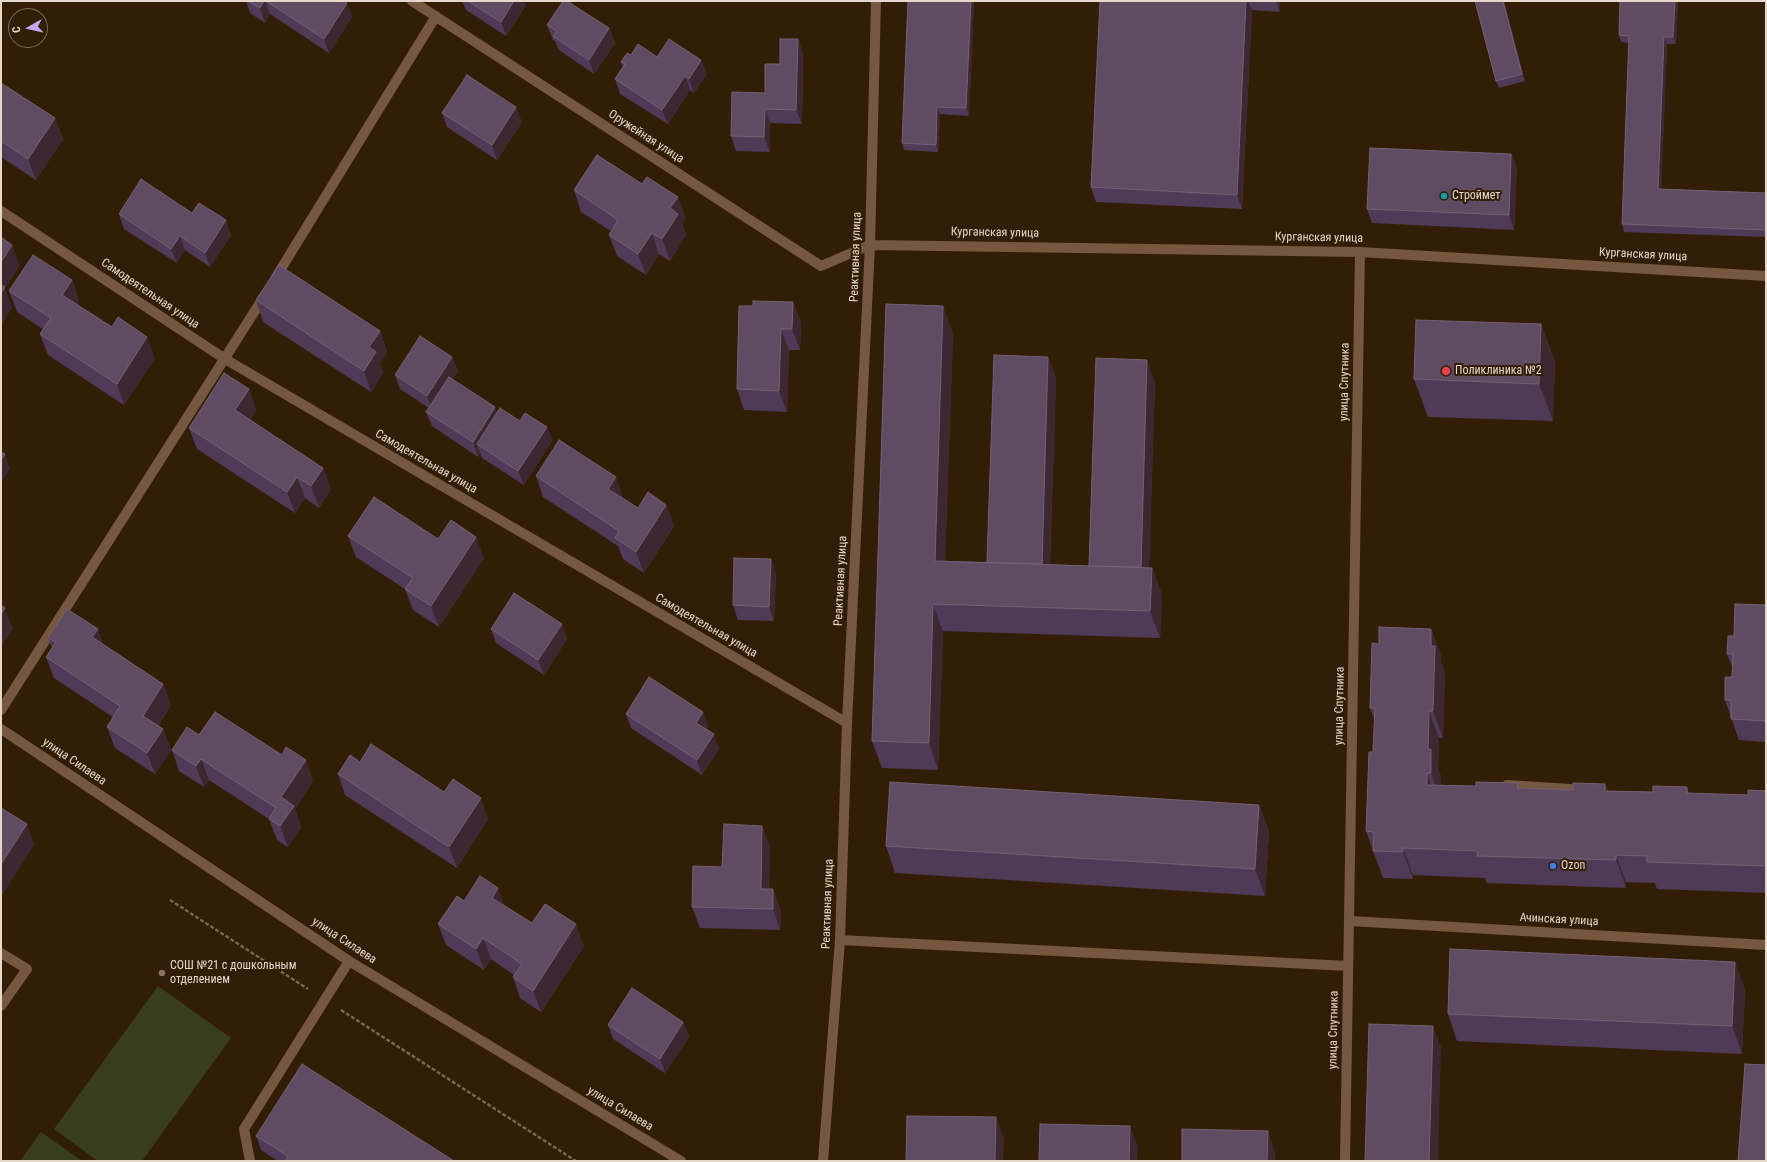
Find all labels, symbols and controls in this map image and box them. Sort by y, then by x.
north arrow [8,8,48,48]
text: С [10,26,23,34]
street label: Оружейная улица [606,107,686,167]
place label: Строймет [1452,189,1500,203]
marker: Строймет [1439,191,1449,201]
street label: Реактивная улица [847,212,865,302]
street label: Курганская улица [951,225,1039,241]
street label: Курганская улица [1275,230,1363,246]
street label: Курганская улица [1599,245,1687,265]
street label: Самодеятельная улица [98,256,202,332]
street label: улица Спутника [1337,343,1353,421]
place label: Поликлиника №2 [1455,364,1542,378]
marker: Поликлиника №2 [1440,365,1452,377]
street label: Самодеятельная улица [372,427,480,497]
street label: Реактивная улица [831,535,851,627]
street label: Самодеятельная улица [652,591,760,661]
street label: улица Спутника [1332,667,1348,745]
street label: улица Силаева [39,735,109,789]
street label: Реактивная улица [819,859,837,949]
place label: Ozon [1561,859,1585,873]
marker: Ozon [1548,861,1558,871]
street label: Ачинская улица [1519,911,1599,929]
street label: улица Силаева [309,915,379,967]
place label: СОШ №21 с дошкольным отделением [170,959,296,987]
marker: СОШ №21 с дошкольным отделением [157,968,167,978]
street label: улица Спутника [1326,991,1342,1069]
street label: улица Силаева [585,1084,655,1134]

